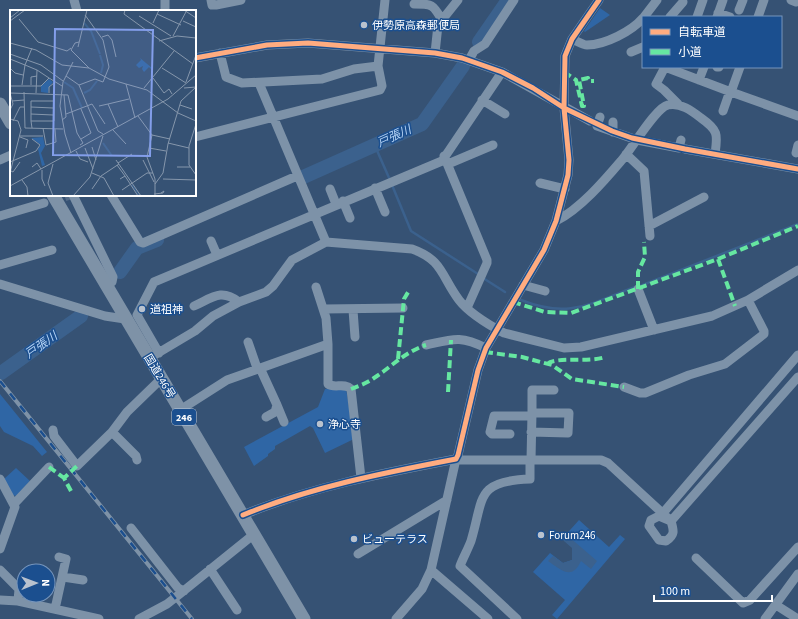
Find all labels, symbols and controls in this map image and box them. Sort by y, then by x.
inset map [10,10,196,196]
legend [642,16,782,68]
place label: 伊勢原高森郵便局 [372,18,460,33]
marker: 伊勢原高森郵便局 [359,20,369,30]
text: 自転車道 [678,24,726,41]
text: 小道 [678,44,702,61]
water label: 戸張川 [374,121,416,152]
place label: 道祖神 [150,302,183,317]
marker: 道祖神 [137,304,147,314]
water label: 戸張川 [22,327,63,363]
street label: 国道246号 [140,351,179,401]
road number: 246 [172,409,196,425]
place label: 浄心寺 [328,417,361,432]
marker: 浄心寺 [315,419,325,429]
place label: Forum246 [549,528,596,543]
marker: Forum246 [536,530,546,540]
place label: ビューテラス [362,532,428,547]
marker: ビューテラス [349,534,359,544]
north arrow [16,563,56,603]
scale bar [654,577,772,603]
text: N [38,579,53,587]
text: 100 m [660,583,690,600]

